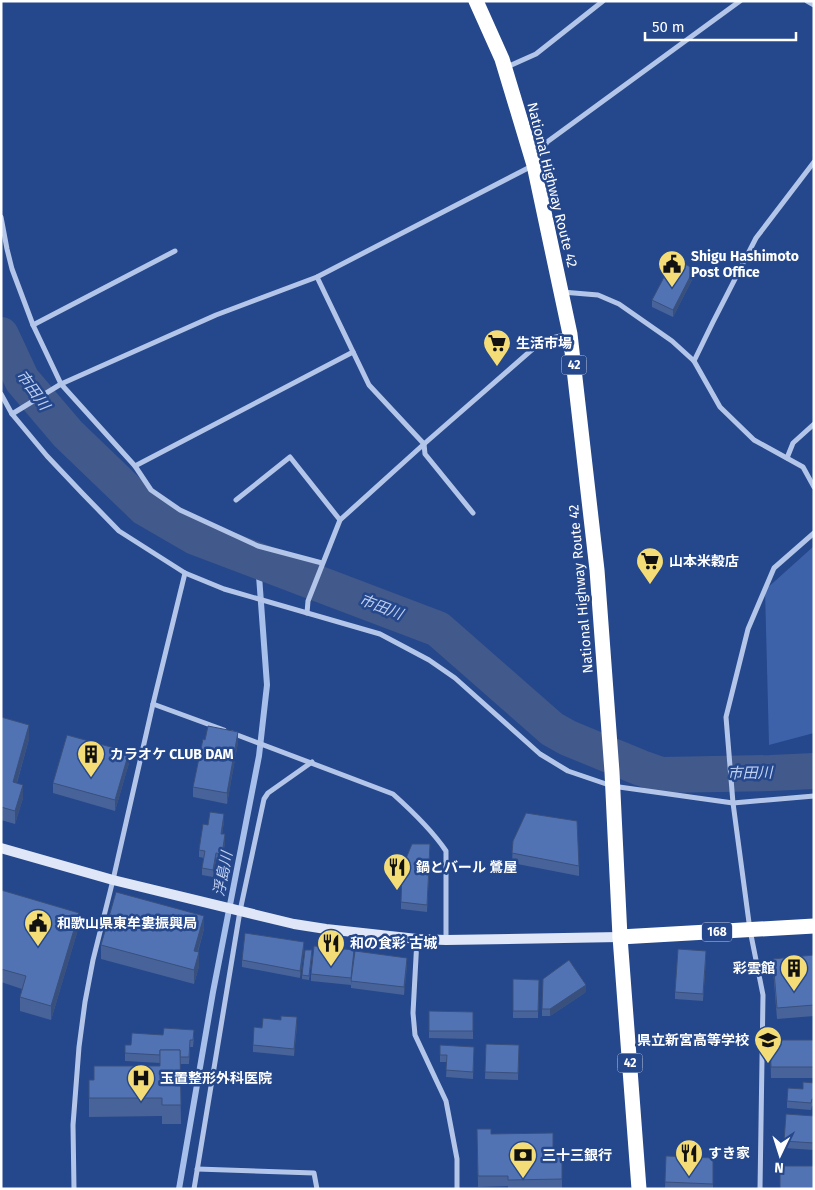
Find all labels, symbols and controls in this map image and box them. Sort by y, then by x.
scale bar [645,10,796,42]
text: 50 m [652,18,685,36]
street label: National Highway Route 42 [523,101,581,269]
place label: Shigu Hashimoto Post Office [691,248,799,281]
public building icon: Shigu Hashimoto Post Office [657,249,687,288]
supermarket icon: 生活市場 [482,328,512,367]
place label: 生活市場 [516,335,572,352]
road number: 42 [562,356,586,374]
water label: 市田川 [12,367,55,415]
street label: National Highway Route 42 [565,504,597,674]
supermarket icon: 山本米穀店 [635,546,665,585]
place label: 山本米穀店 [669,553,739,570]
water label: 市田川 [357,591,407,624]
building icon: カラオケ CLUB DAM [76,739,106,778]
place label: カラオケ CLUB DAM [110,746,234,763]
water label: 市田川 [727,764,775,782]
water label: 浮島川 [210,848,237,898]
restaurant icon: 鍋とバール 鶯屋 [382,852,412,891]
place label: 鍋とバール 鶯屋 [416,859,517,876]
public building icon: 和歌山県東牟婁振興局 [23,908,53,947]
place label: 和歌山県東牟婁振興局 [57,915,197,932]
road number: 168 [702,922,732,942]
restaurant icon: 和の食彩 古城 [316,928,346,967]
place label: 和の食彩 古城 [350,935,437,952]
building icon: 彩雲館 [779,953,809,992]
place label: 彩雲館 [733,960,775,977]
school or university icon: 県立新宮高等学校 [753,1025,783,1064]
place label: 県立新宮高等学校 [637,1032,749,1049]
road number: 42 [618,1054,642,1072]
hospital icon: 玉置整形外科医院 [126,1063,156,1102]
place label: 玉置整形外科医院 [160,1070,272,1087]
north arrow [755,1130,805,1180]
restaurant icon: すき家 [674,1138,704,1177]
bank icon: 三十三銀行 [508,1140,538,1179]
place label: すき家 [708,1145,750,1162]
place label: 三十三銀行 [542,1147,612,1164]
text: N [774,1159,784,1176]

